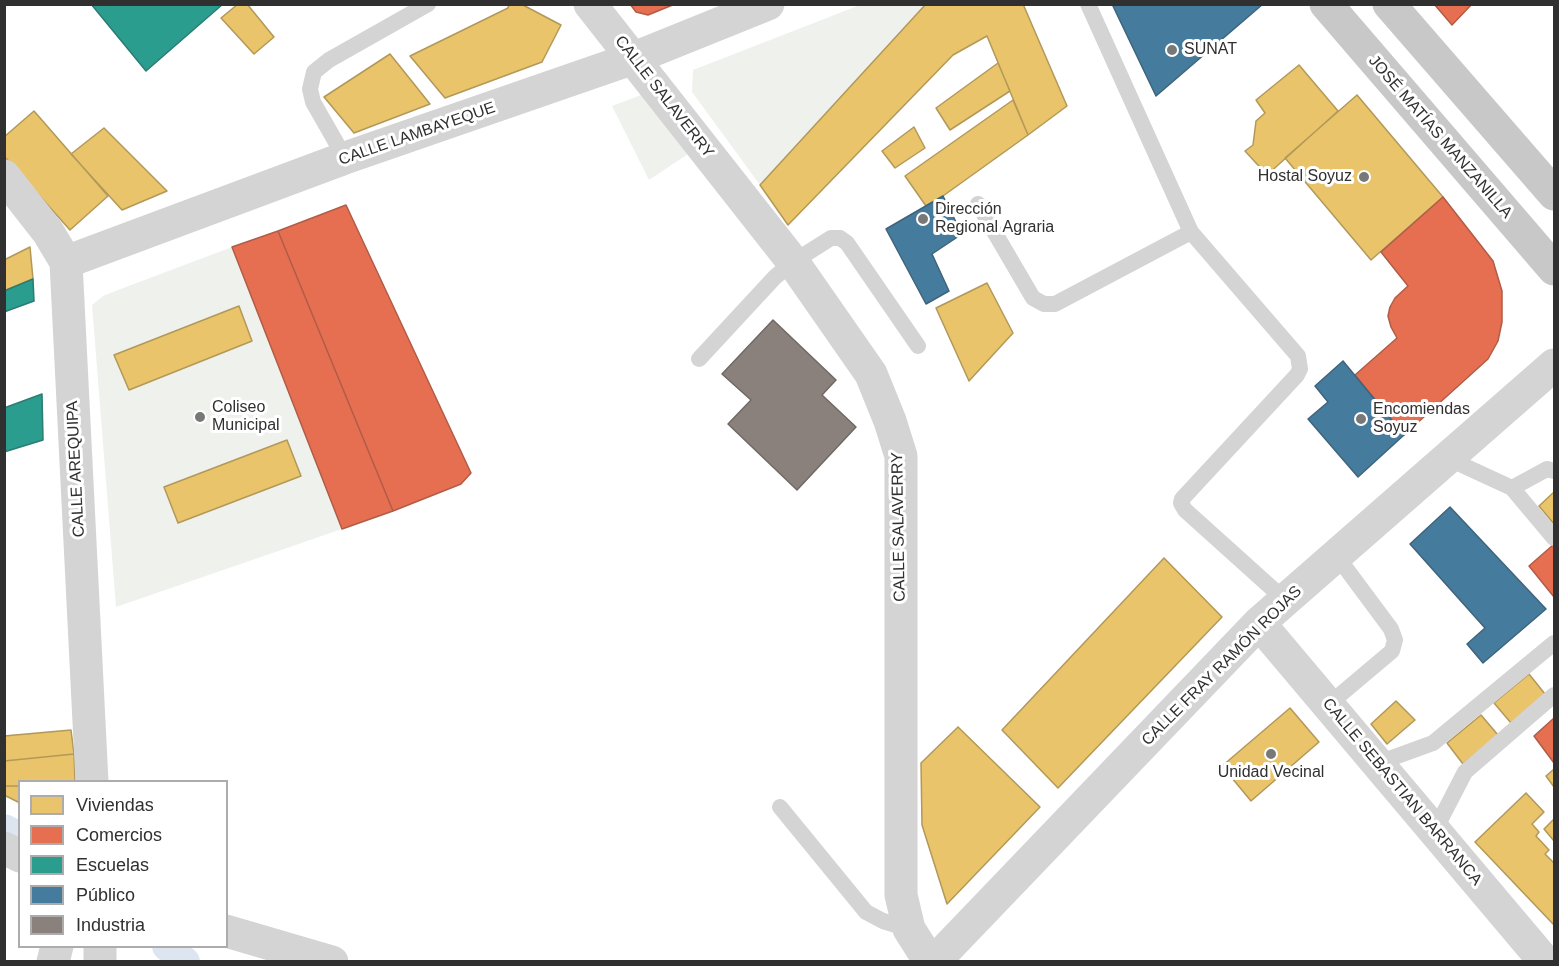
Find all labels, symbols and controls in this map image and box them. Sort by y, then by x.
street label: CALLE SALAVERRY [610,32,718,162]
place label: SUNAT [1184,40,1237,60]
marker: SUNAT [1165,43,1179,57]
street label: JOSÉ MATÍAS MANZANILLA [1364,52,1516,222]
street label: CALLE LAMBAYEQUE [336,98,498,170]
place label: Hostal Soyuz [1258,167,1352,187]
marker: Hostal Soyuz [1357,170,1371,184]
place label: Dirección Regional Agraria [935,200,1054,238]
marker: Dirección Regional Agraria [916,212,930,226]
place label: Coliseo Municipal [212,398,280,436]
street label: CALLE AREQUIPA [63,400,89,538]
place label: Encomiendas Soyuz [1373,400,1470,438]
marker: Coliseo Municipal [193,410,207,424]
marker: Encomiendas Soyuz [1354,412,1368,426]
street label: CALLE SALAVERRY [888,452,910,602]
street label: CALLE FRAY RAMÓN ROJAS [1138,582,1306,750]
street label: CALLE SEBASTIAN BARRANCA [1318,695,1486,889]
marker: Unidad Vecinal [1264,747,1278,761]
place label: Unidad Vecinal [1218,763,1324,783]
legend [18,780,228,948]
text: Viviendas [76,795,154,815]
text: Comercios [76,825,162,845]
text: Escuelas [76,855,149,875]
text: Público [76,885,135,905]
text: Industria [76,915,145,935]

